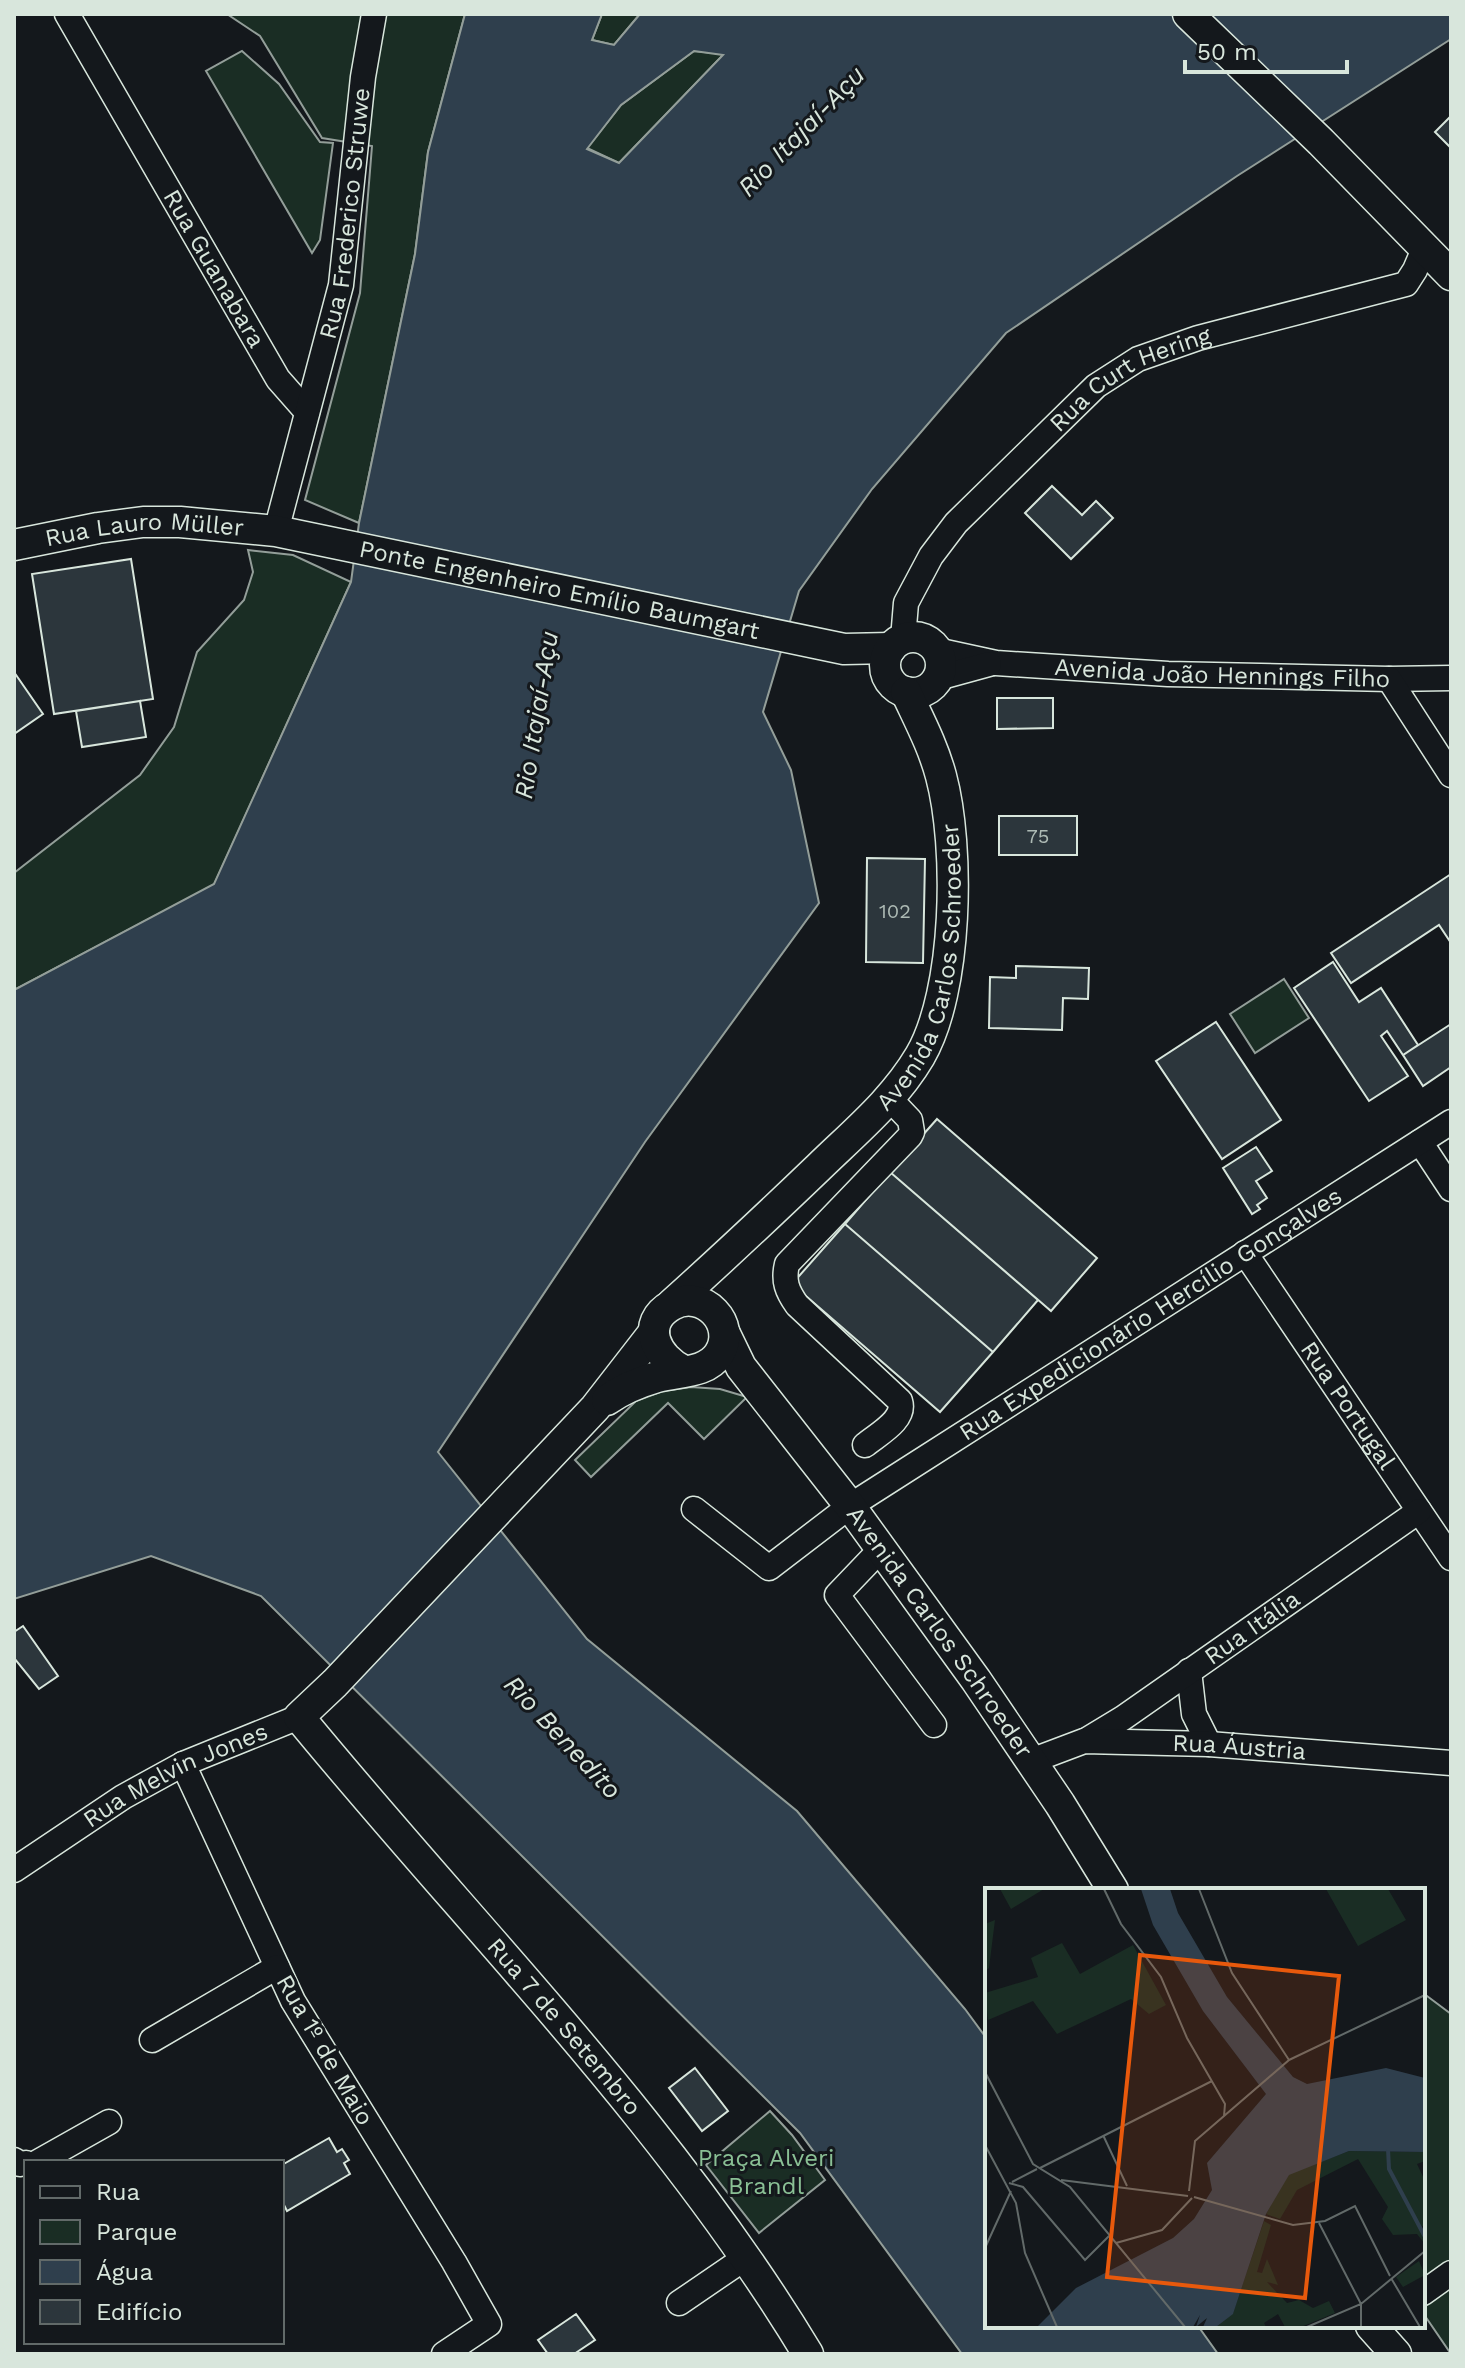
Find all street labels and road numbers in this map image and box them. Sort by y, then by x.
street label: Rua Frederico Struwe [313,86,376,342]
street label: Rua Guanabara [158,185,271,352]
street label: Rua Curt Hering [1044,321,1214,438]
street label: Rua Lauro Müller [43,507,245,552]
street label: Ponte Engenheiro Emílio Baumgart [357,535,762,645]
street label: Avenida João Hennings Filho [1054,653,1390,693]
street label: Avenida Carlos Schroeder [871,822,967,1116]
street label: Rua Expedicionário Hercílio Gonçalves [954,1182,1347,1446]
street label: Rua Portugal [1295,1336,1401,1475]
street label: Avenida Carlos Schroeder [841,1501,1039,1763]
street label: Rua Itália [1199,1585,1305,1671]
street label: Rua Melvin Jones [78,1717,272,1834]
street label: Rua Áustria [1172,1729,1307,1766]
street label: Rua 7 de Setembro [481,1932,647,2121]
street label: Rua 1º de Maio [271,1970,379,2130]

